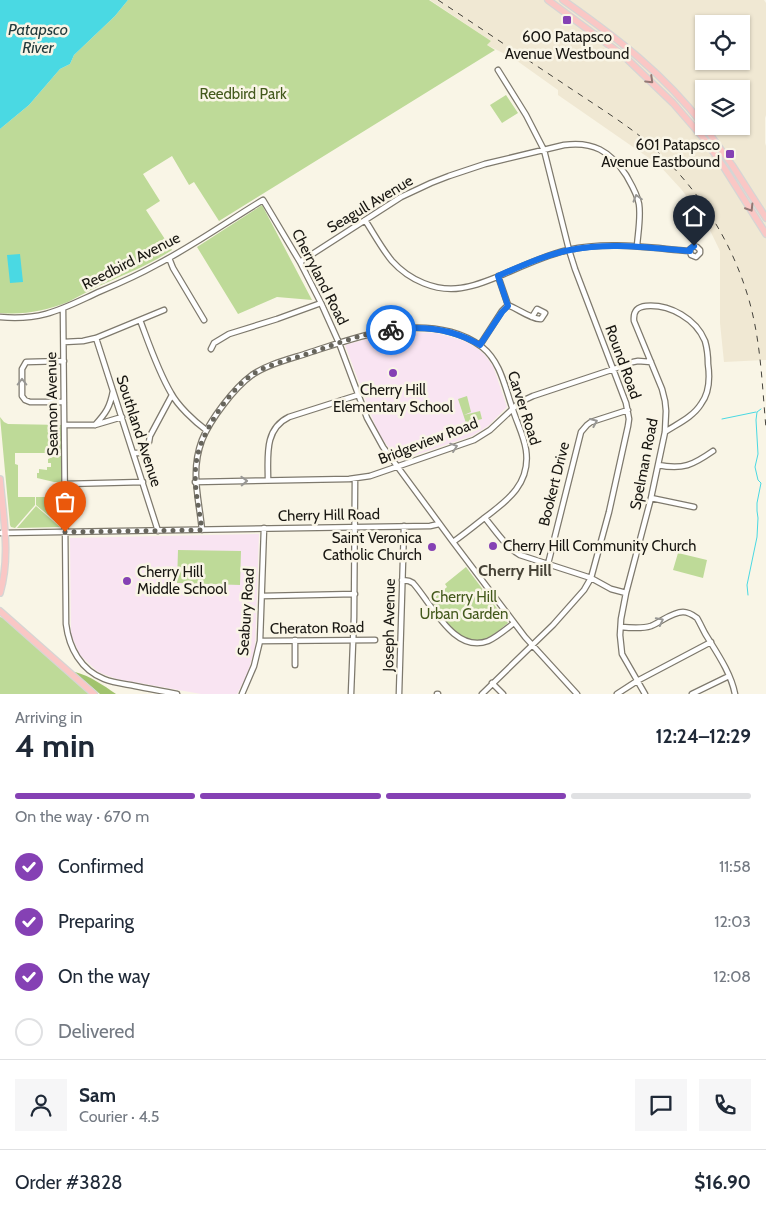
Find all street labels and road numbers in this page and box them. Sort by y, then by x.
street label: Seagull Avenue [324,171,416,237]
street label: Cherryland Road [288,226,352,328]
street label: Reedbird Avenue [79,228,183,293]
street label: Round Road [601,323,645,401]
street label: Seamon Avenue [42,351,62,456]
street label: Carver Road [504,369,544,447]
street label: Southland Avenue [112,373,166,489]
street label: Bridgeview Road [376,414,480,468]
street label: Spelman Road [626,417,662,511]
street label: Bookert Drive [535,440,573,528]
street label: Cherry Hill Road [278,505,380,525]
street label: Seabury Road [234,567,258,657]
street label: Joseph Avenue [379,578,399,673]
street label: Cheraton Road [270,618,364,638]

